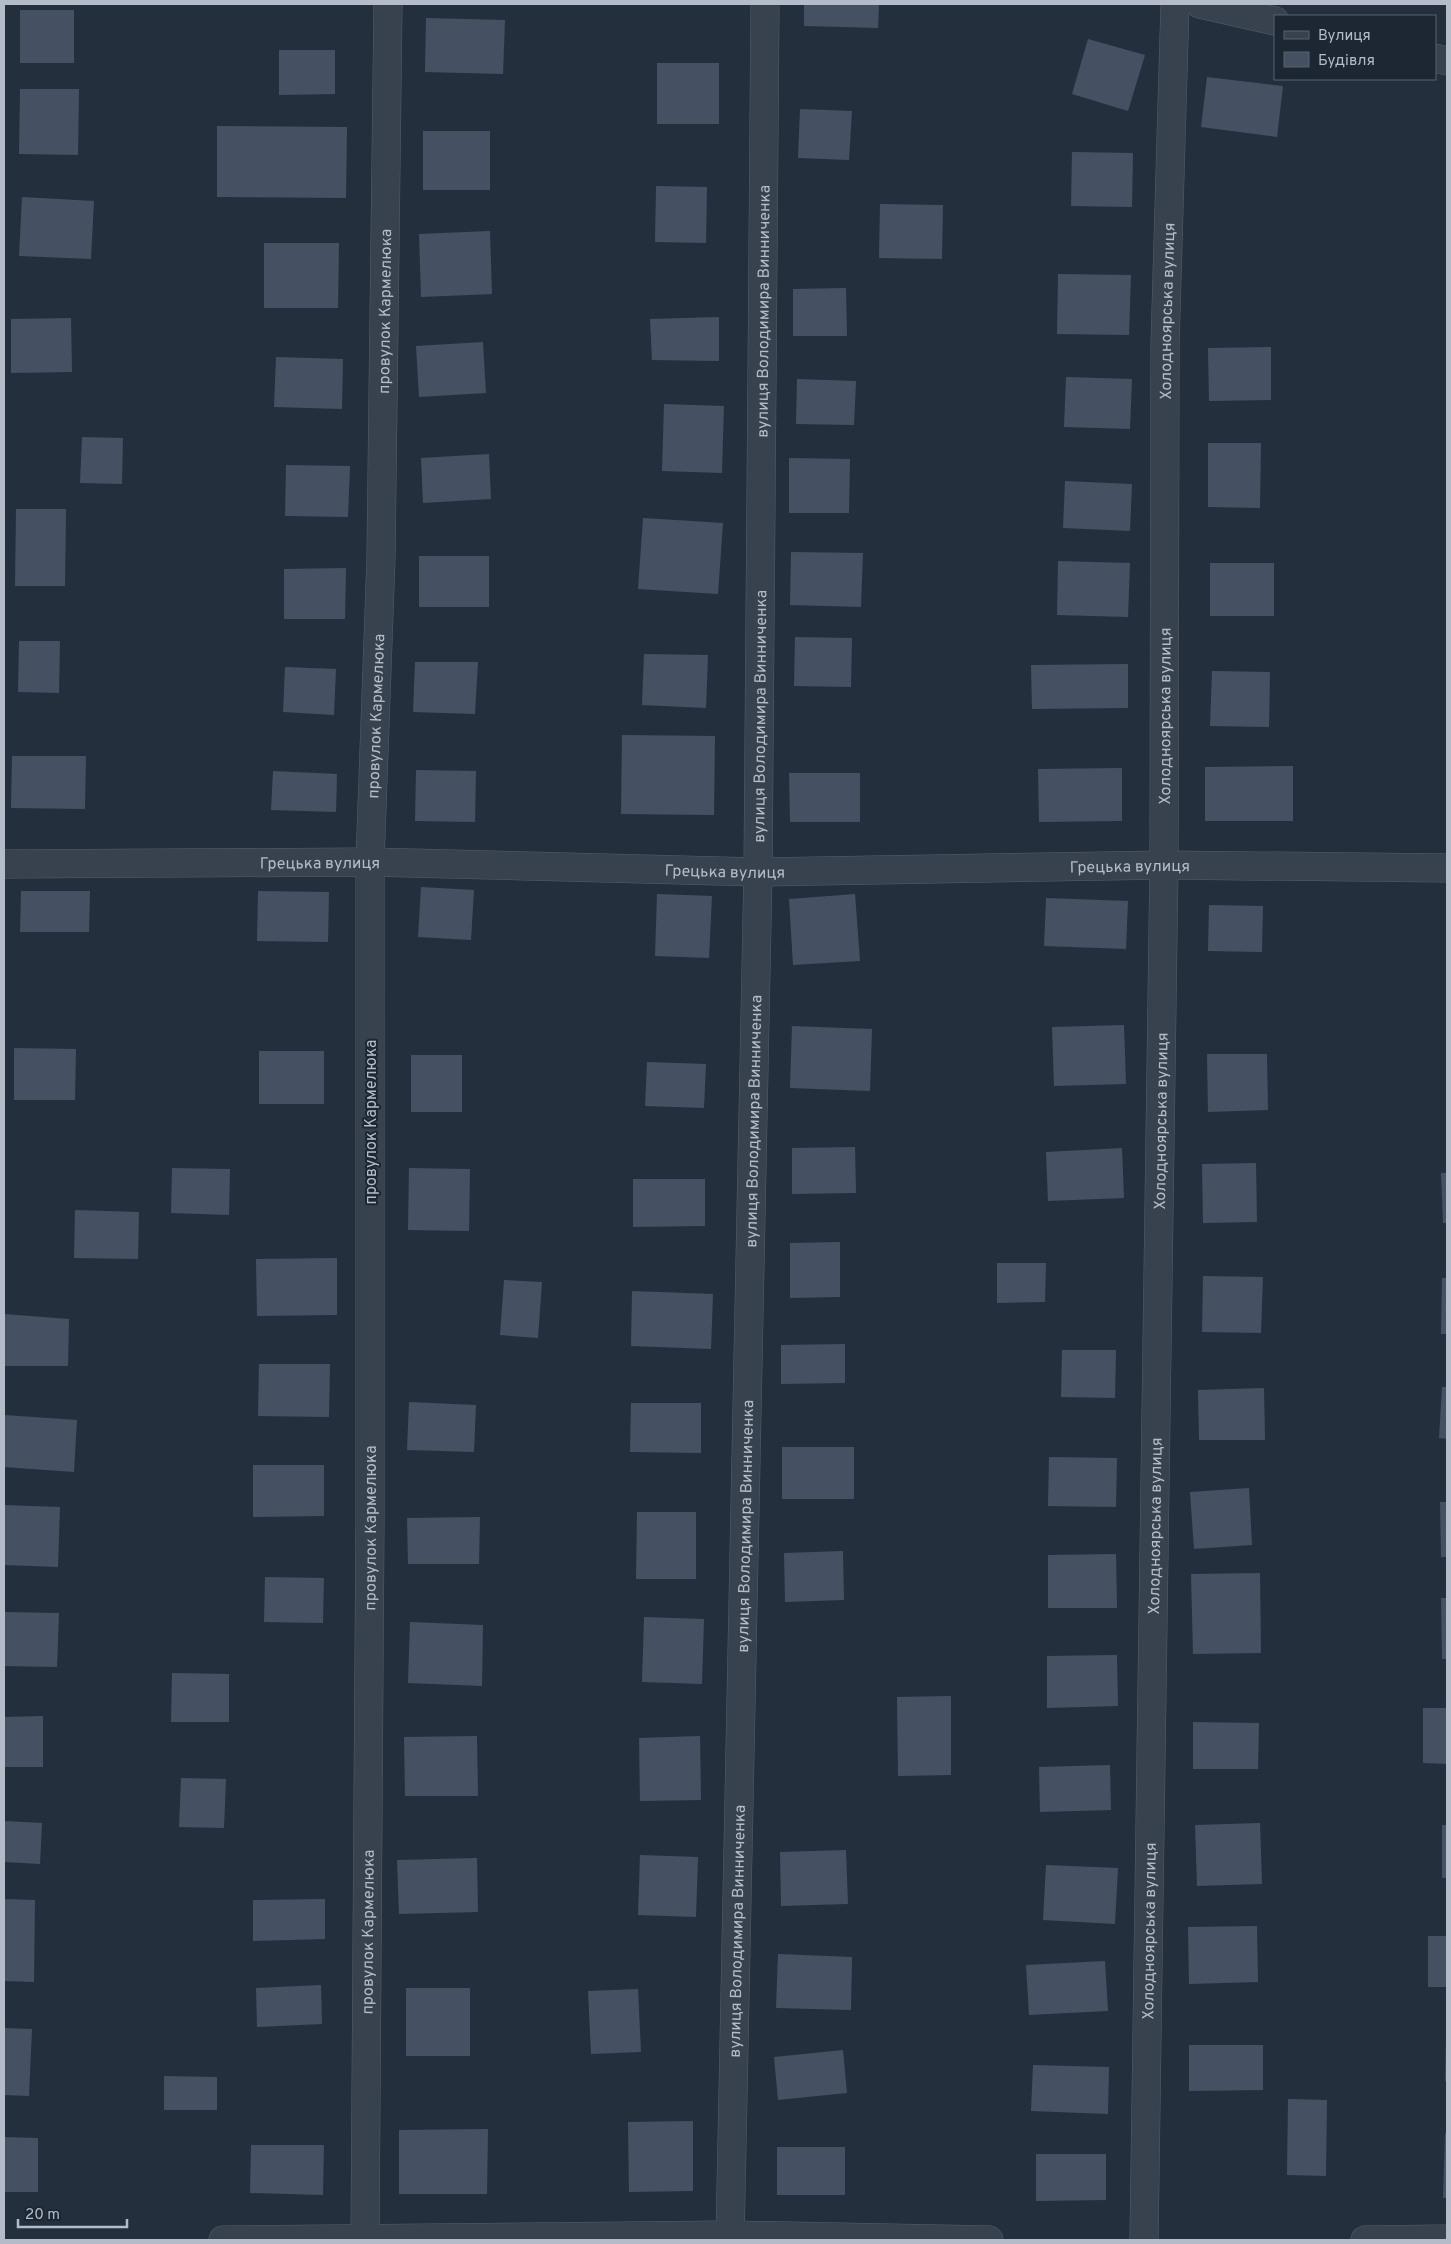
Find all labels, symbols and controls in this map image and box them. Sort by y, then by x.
legend [1274,15,1436,80]
text: Вулиця [1318,27,1371,46]
text: Будівля [1318,52,1375,71]
street label: вулиця Володимира Винниченка [754,185,776,438]
street label: Холодноярська вулиця [1157,222,1181,400]
street label: провулок Кармелюка [375,229,397,394]
street label: вулиця Володимира Винниченка [750,590,772,843]
street label: Холодноярська вулиця [1156,628,1176,805]
street label: провулок Кармелюка [364,633,390,799]
street label: Грецька вулиця [260,854,380,875]
street label: Грецька вулиця [1069,857,1190,879]
street label: Грецька вулиця [664,862,785,884]
street label: вулиця Володимира Винниченка [742,995,767,1248]
street label: Холодноярська вулиця [1151,1032,1174,1210]
street label: провулок Кармелюка [362,1040,382,1205]
street label: вулиця Володимира Винниченка [734,1400,759,1653]
street label: Холодноярська вулиця [1145,1437,1168,1615]
street label: провулок Кармелюка [361,1445,382,1611]
street label: вулиця Володимира Винниченка [726,1804,751,2058]
street label: Холодноярська вулиця [1139,1842,1162,2020]
street label: провулок Кармелюка [359,1849,380,2015]
scale bar [18,2196,126,2228]
text: 20 m [25,2206,60,2225]

